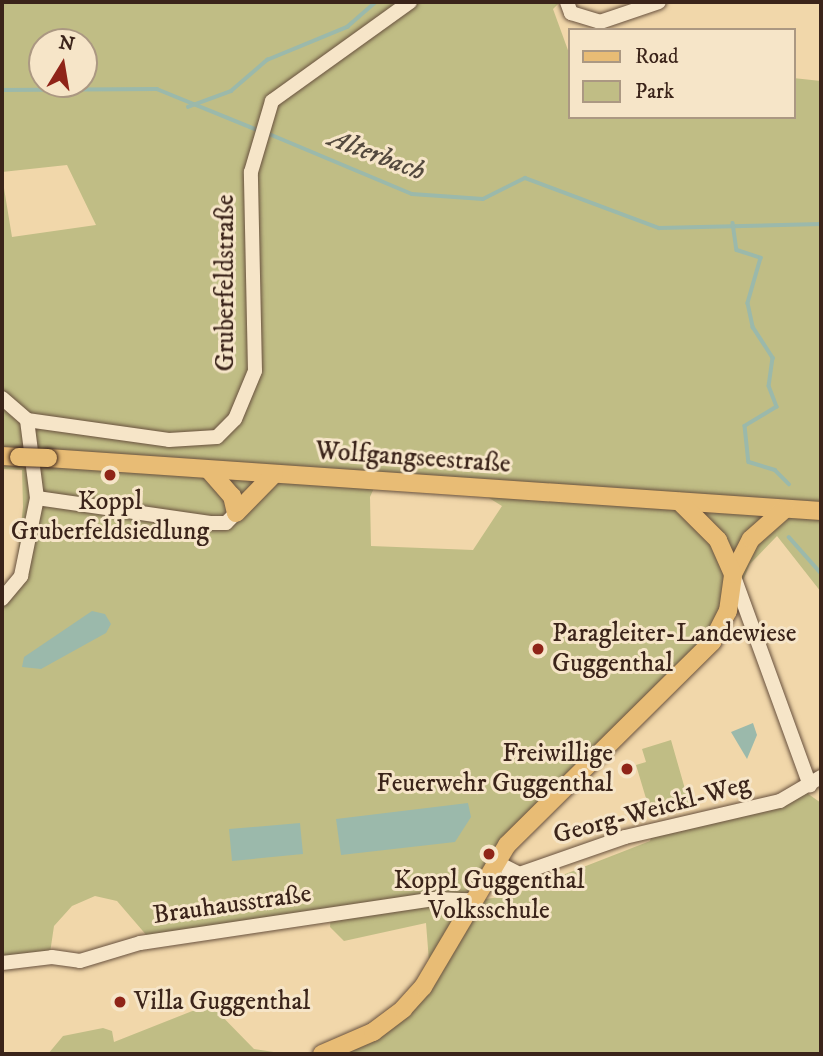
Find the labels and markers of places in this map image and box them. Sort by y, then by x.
marker: Koppl Gruberfeldsiedlung [102,467,118,483]
place label: Koppl Gruberfeldsiedlung [11,486,209,548]
place label: Paragleiter-Landewiese Guggenthal [552,618,796,680]
marker: Paragleiter-Landewiese Guggenthal [530,641,546,657]
place label: Freiwillige Feuerwehr Guggenthal [376,738,613,800]
marker: Freiwillige Feuerwehr Guggenthal [619,761,635,777]
marker: Koppl Guggenthal Volksschule [481,846,497,862]
place label: Koppl Guggenthal Volksschule [393,865,585,926]
place label: Villa Guggenthal [134,986,310,1018]
marker: Villa Guggenthal [112,994,128,1010]

